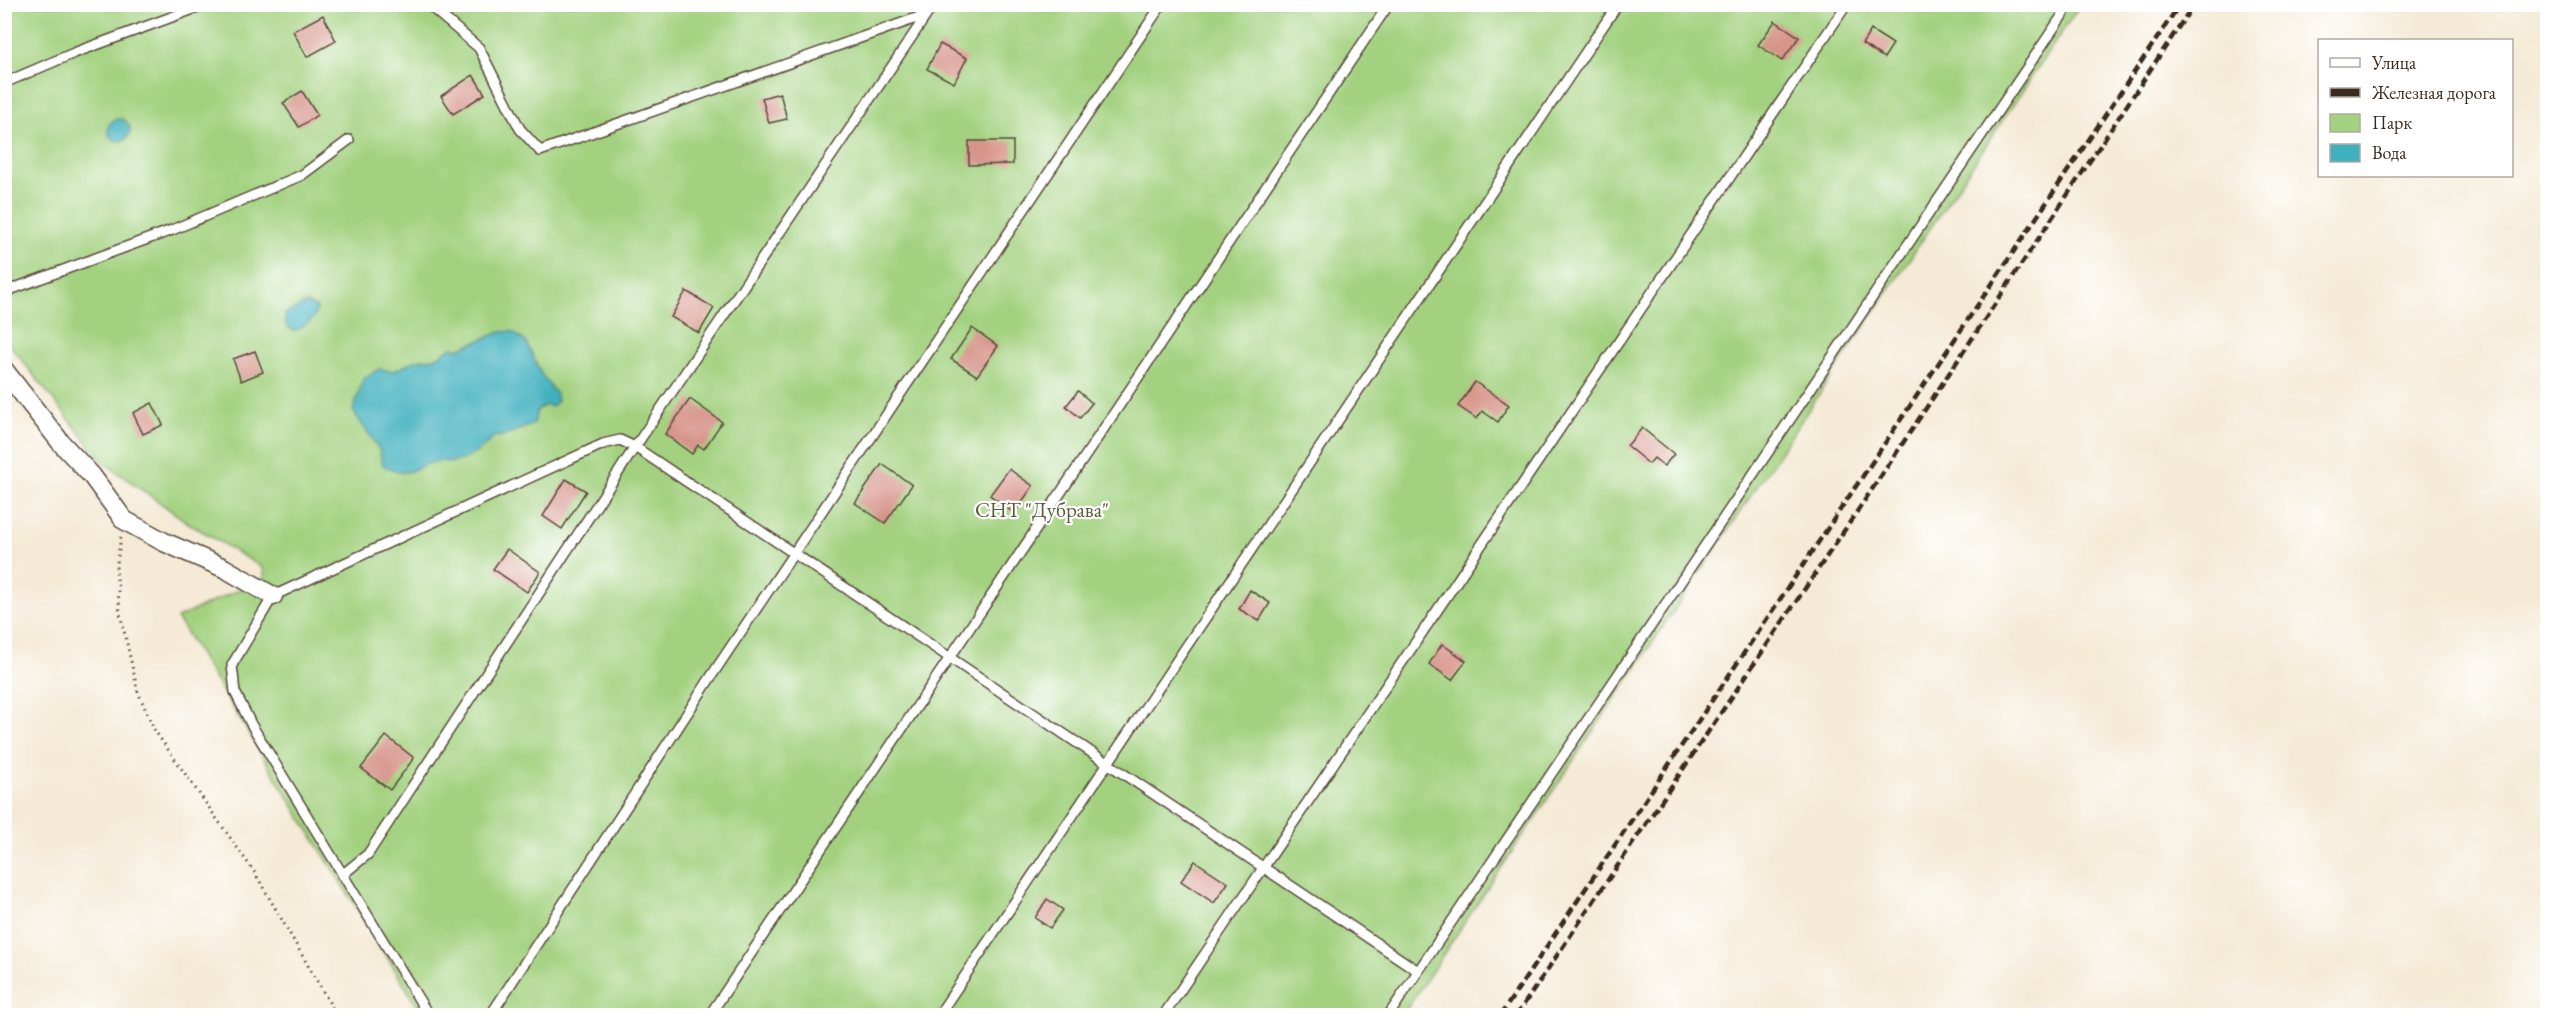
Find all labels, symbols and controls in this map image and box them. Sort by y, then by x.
legend [2318,39,2513,177]
text: Улица [2371,51,2417,74]
text: Железная дорога [2371,81,2497,104]
text: Парк [2372,111,2412,134]
text: Вода [2372,141,2407,164]
park label: СНТ "Дубрава" [975,496,1109,523]

